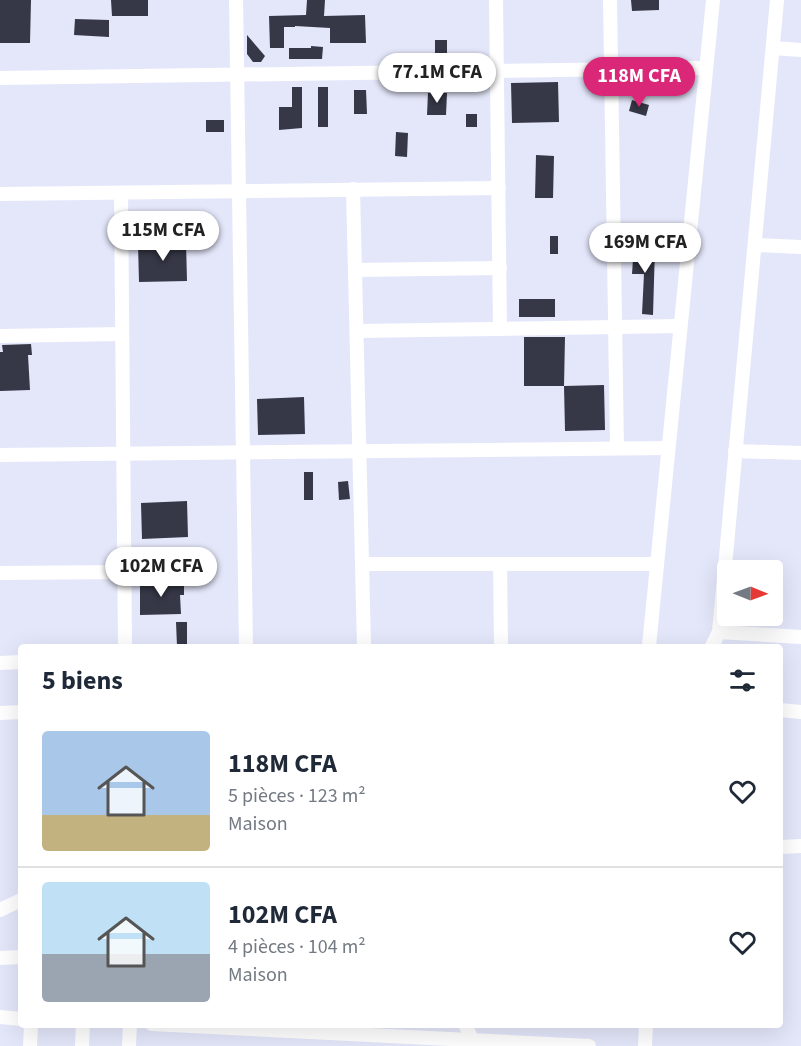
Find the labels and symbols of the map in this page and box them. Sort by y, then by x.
pin: 77.1M CFA [368,53,506,104]
pin: 118M CFA [577,57,701,108]
pin: 115M CFA [101,211,225,262]
pin: 169M CFA [583,223,707,274]
pin: 102M CFA [99,547,223,598]
north arrow [717,560,783,626]

